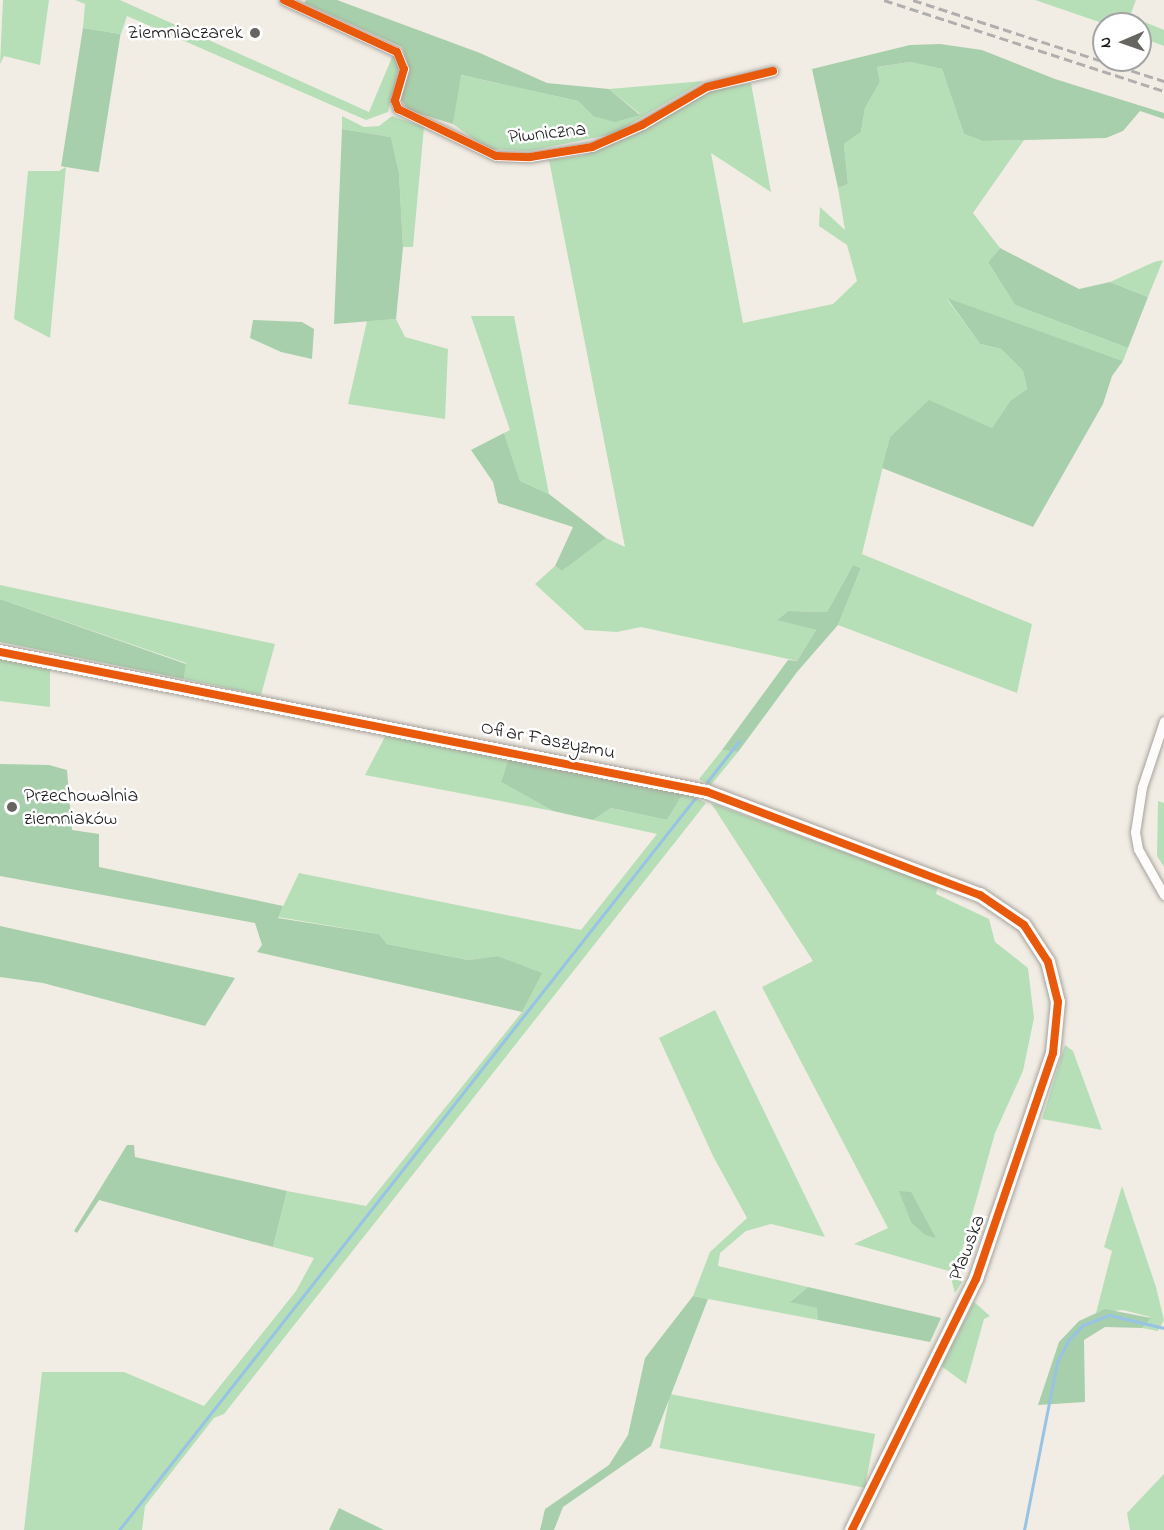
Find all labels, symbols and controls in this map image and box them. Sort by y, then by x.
north arrow [1092,12,1152,72]
place label: Ziemniaczarek [127,21,243,45]
marker: Ziemniaczarek [248,26,262,40]
text: N [1094,37,1118,48]
street label: Piwniczna [507,118,587,150]
street label: Ofiar Faszyzmu [479,716,617,766]
place label: Przechowalnia ziemniaków [24,784,138,831]
marker: Przechowalnia ziemniaków [5,800,19,814]
street label: Pławska [945,1212,991,1284]

